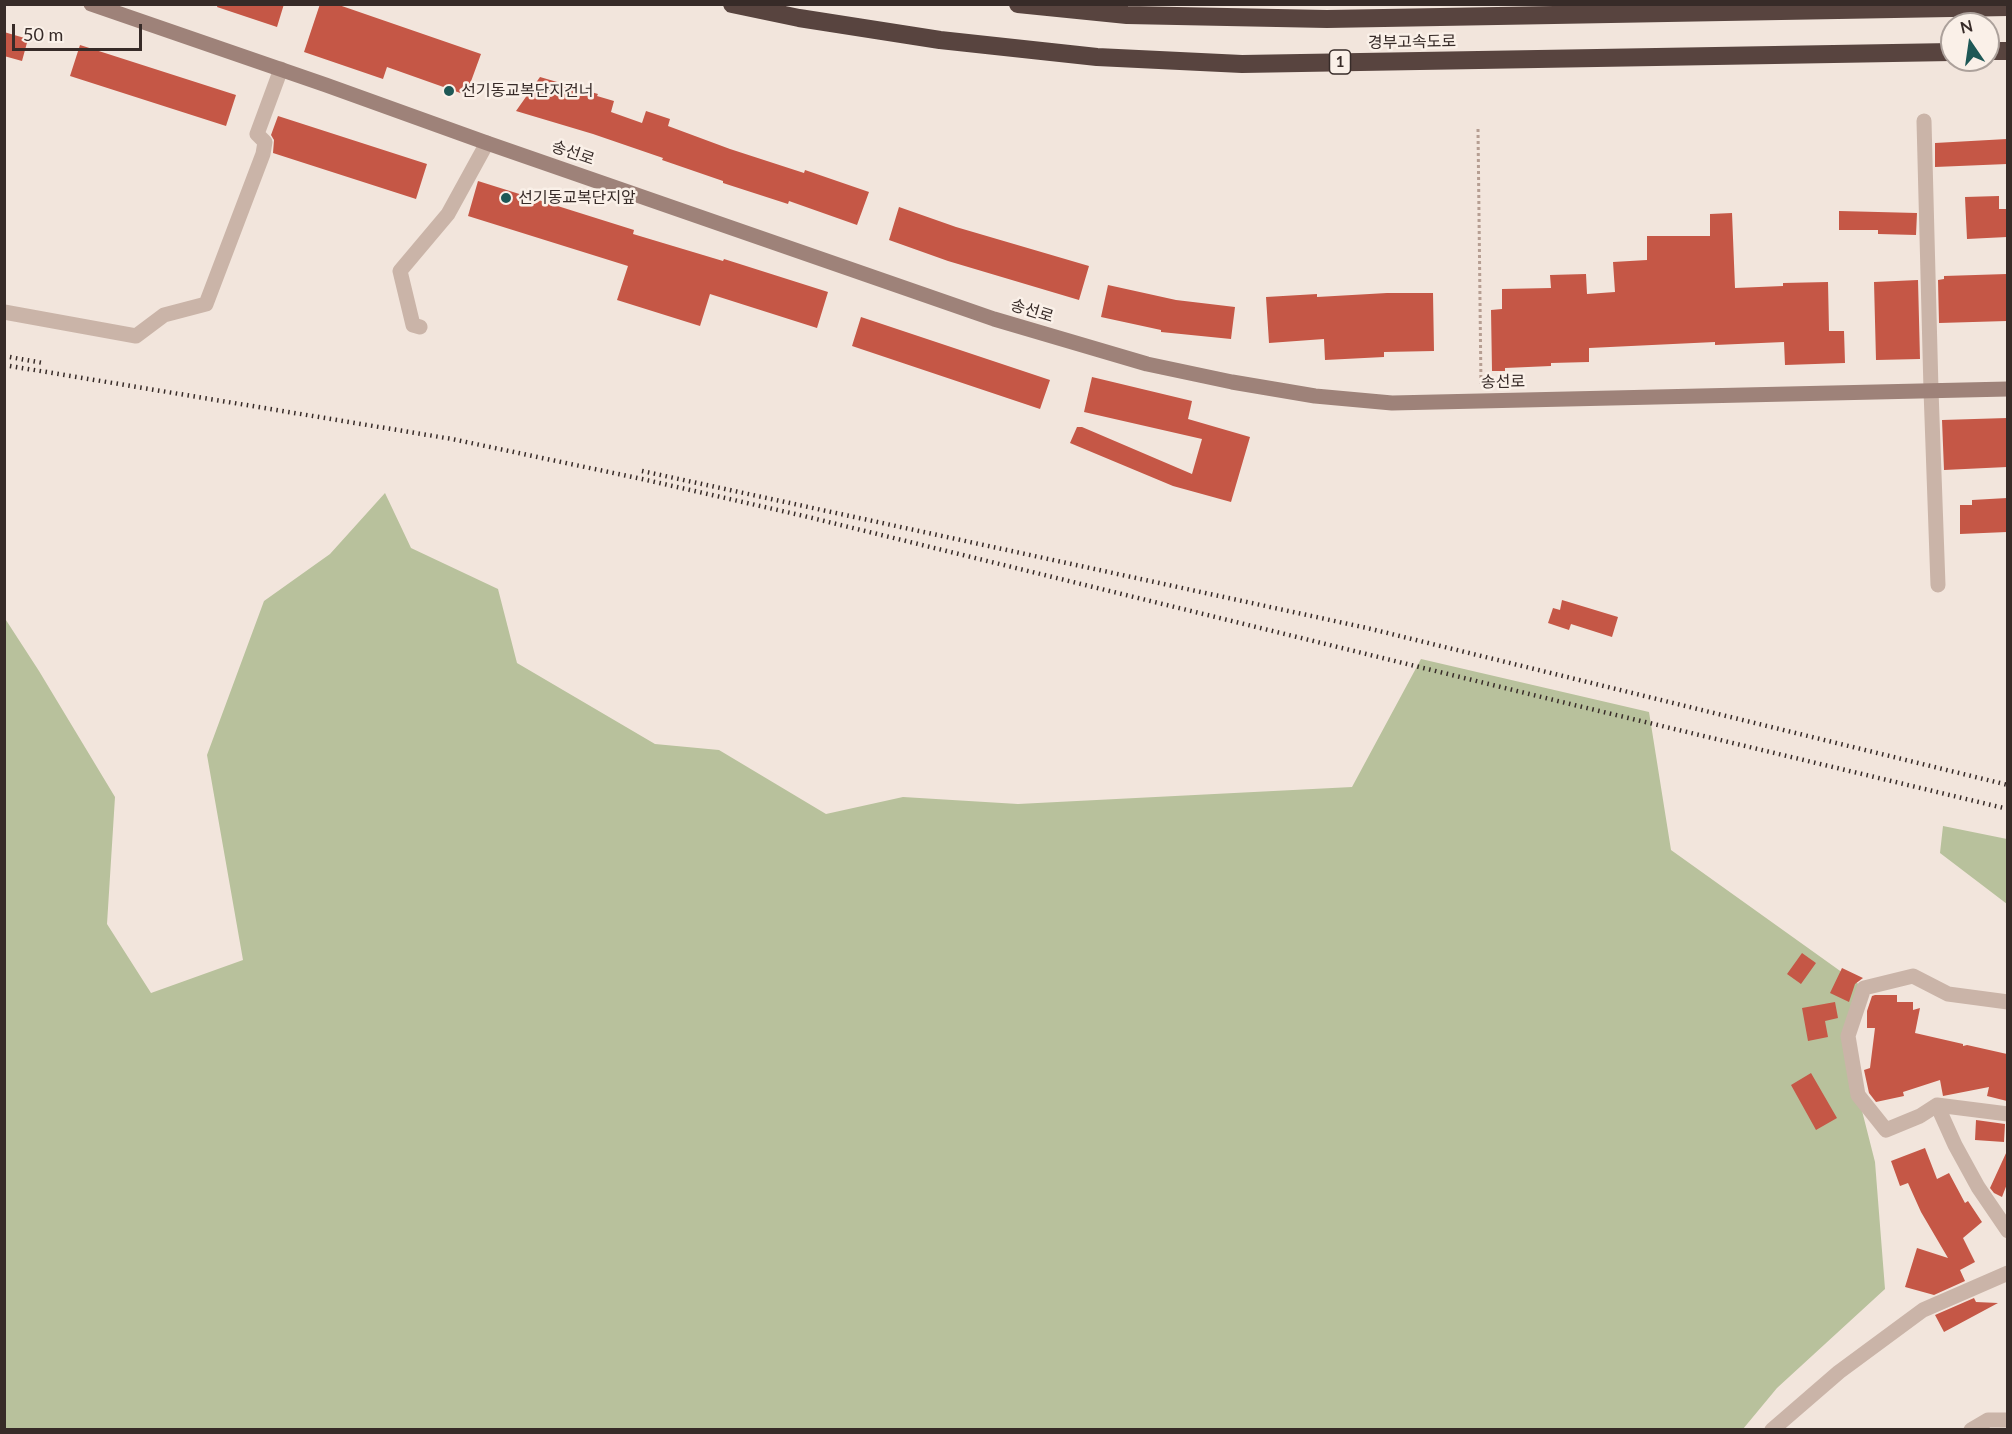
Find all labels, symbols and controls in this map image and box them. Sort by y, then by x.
scale bar [15,12,146,50]
north arrow [1940,12,2000,72]
text: N [1958,15,1974,37]
text: 50 m [23,23,63,45]
street label: 경부고속도로 [1368,32,1456,52]
road number: 1 [1330,50,1350,74]
place label: 선기동교복단지건너 [461,81,593,101]
marker: 선기동교복단지건너 [442,84,456,98]
street label: 송선로 [549,137,597,169]
place label: 선기동교복단지앞 [518,188,636,208]
marker: 선기동교복단지앞 [499,191,513,205]
street label: 송선로 [1008,295,1056,327]
street label: 송선로 [1481,372,1525,392]

